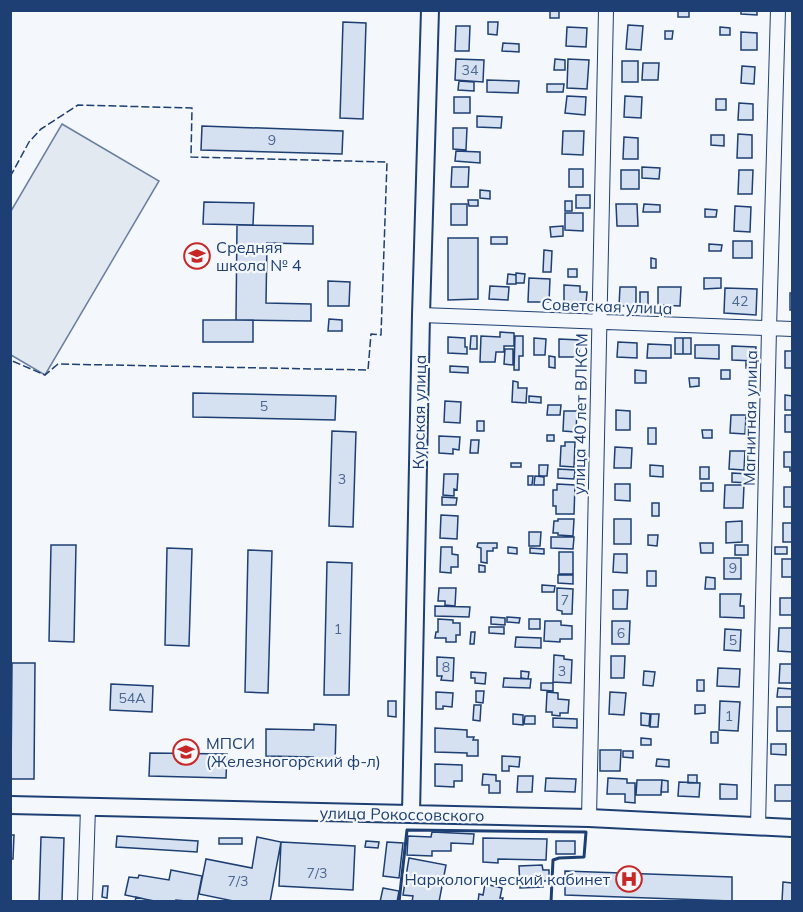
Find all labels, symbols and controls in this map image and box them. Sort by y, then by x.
house number: 34 [462,61,479,79]
house number: 9 [268,131,276,149]
place label: Средняя школа № 4 [216,237,302,275]
school or university icon: Средняя школа № 4 [182,241,212,271]
house number: 42 [732,292,748,310]
street label: Советская улица [541,294,673,318]
street label: улица 40 лет ВЛКСМ [569,333,591,495]
street label: Магнитная улица [739,350,761,486]
street label: Курская улица [408,355,430,469]
house number: 5 [260,397,268,415]
house number: 3 [338,470,346,488]
house number: 9 [729,559,737,577]
house number: 7 [561,591,569,609]
house number: 1 [334,620,342,638]
house number: 6 [617,624,625,642]
house number: 5 [729,631,737,649]
house number: 8 [442,658,450,676]
house number: 3 [558,662,566,680]
house number: 54А [118,689,146,707]
house number: 1 [725,707,733,725]
place label: МПСИ (Железногорский ф-л) [206,733,381,771]
school or university icon: МПСИ (Железногорский ф-л) [171,737,201,767]
street label: улица Рокоссовского [319,803,485,825]
house number: 7/3 [307,864,327,882]
hospital icon: Наркологический кабинет [614,864,644,894]
place label: Наркологический кабинет [404,869,611,889]
house number: 7/3 [228,872,248,890]

